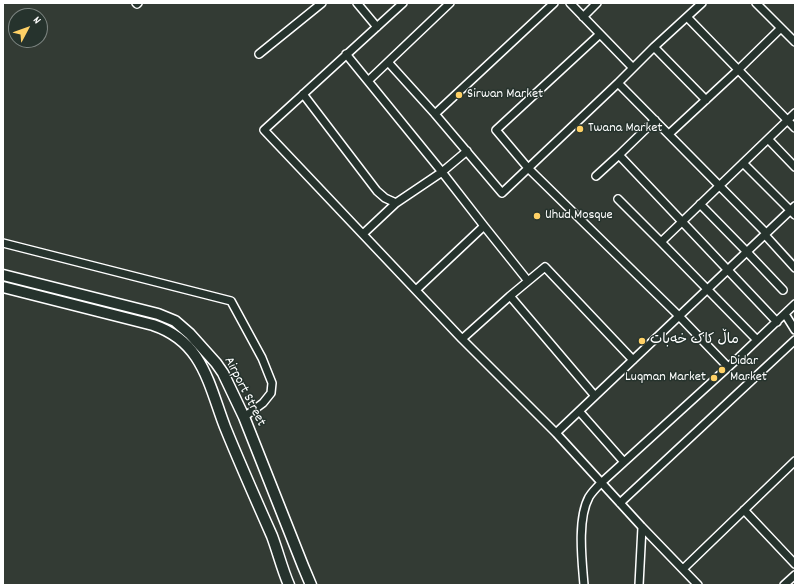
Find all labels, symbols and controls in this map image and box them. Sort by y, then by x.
north arrow [8,8,48,48]
text: N [28,13,44,28]
place label: Sirwan Market [467,87,543,103]
marker: Sirwan Market [454,90,464,100]
place label: Twana Market [588,121,662,137]
marker: Twana Market [575,124,585,134]
place label: Uhud Mosque [545,208,613,224]
marker: Uhud Mosque [532,211,542,221]
place label: ماڵ کاک خەبات [650,333,739,349]
marker: ماڵ کاک خەبات [637,336,647,346]
street label: Airport Street [219,354,269,430]
place label: Didar Market [730,354,767,386]
marker: Didar Market [717,365,727,375]
place label: Luqman Market [625,370,706,386]
marker: Luqman Market [709,373,719,383]

